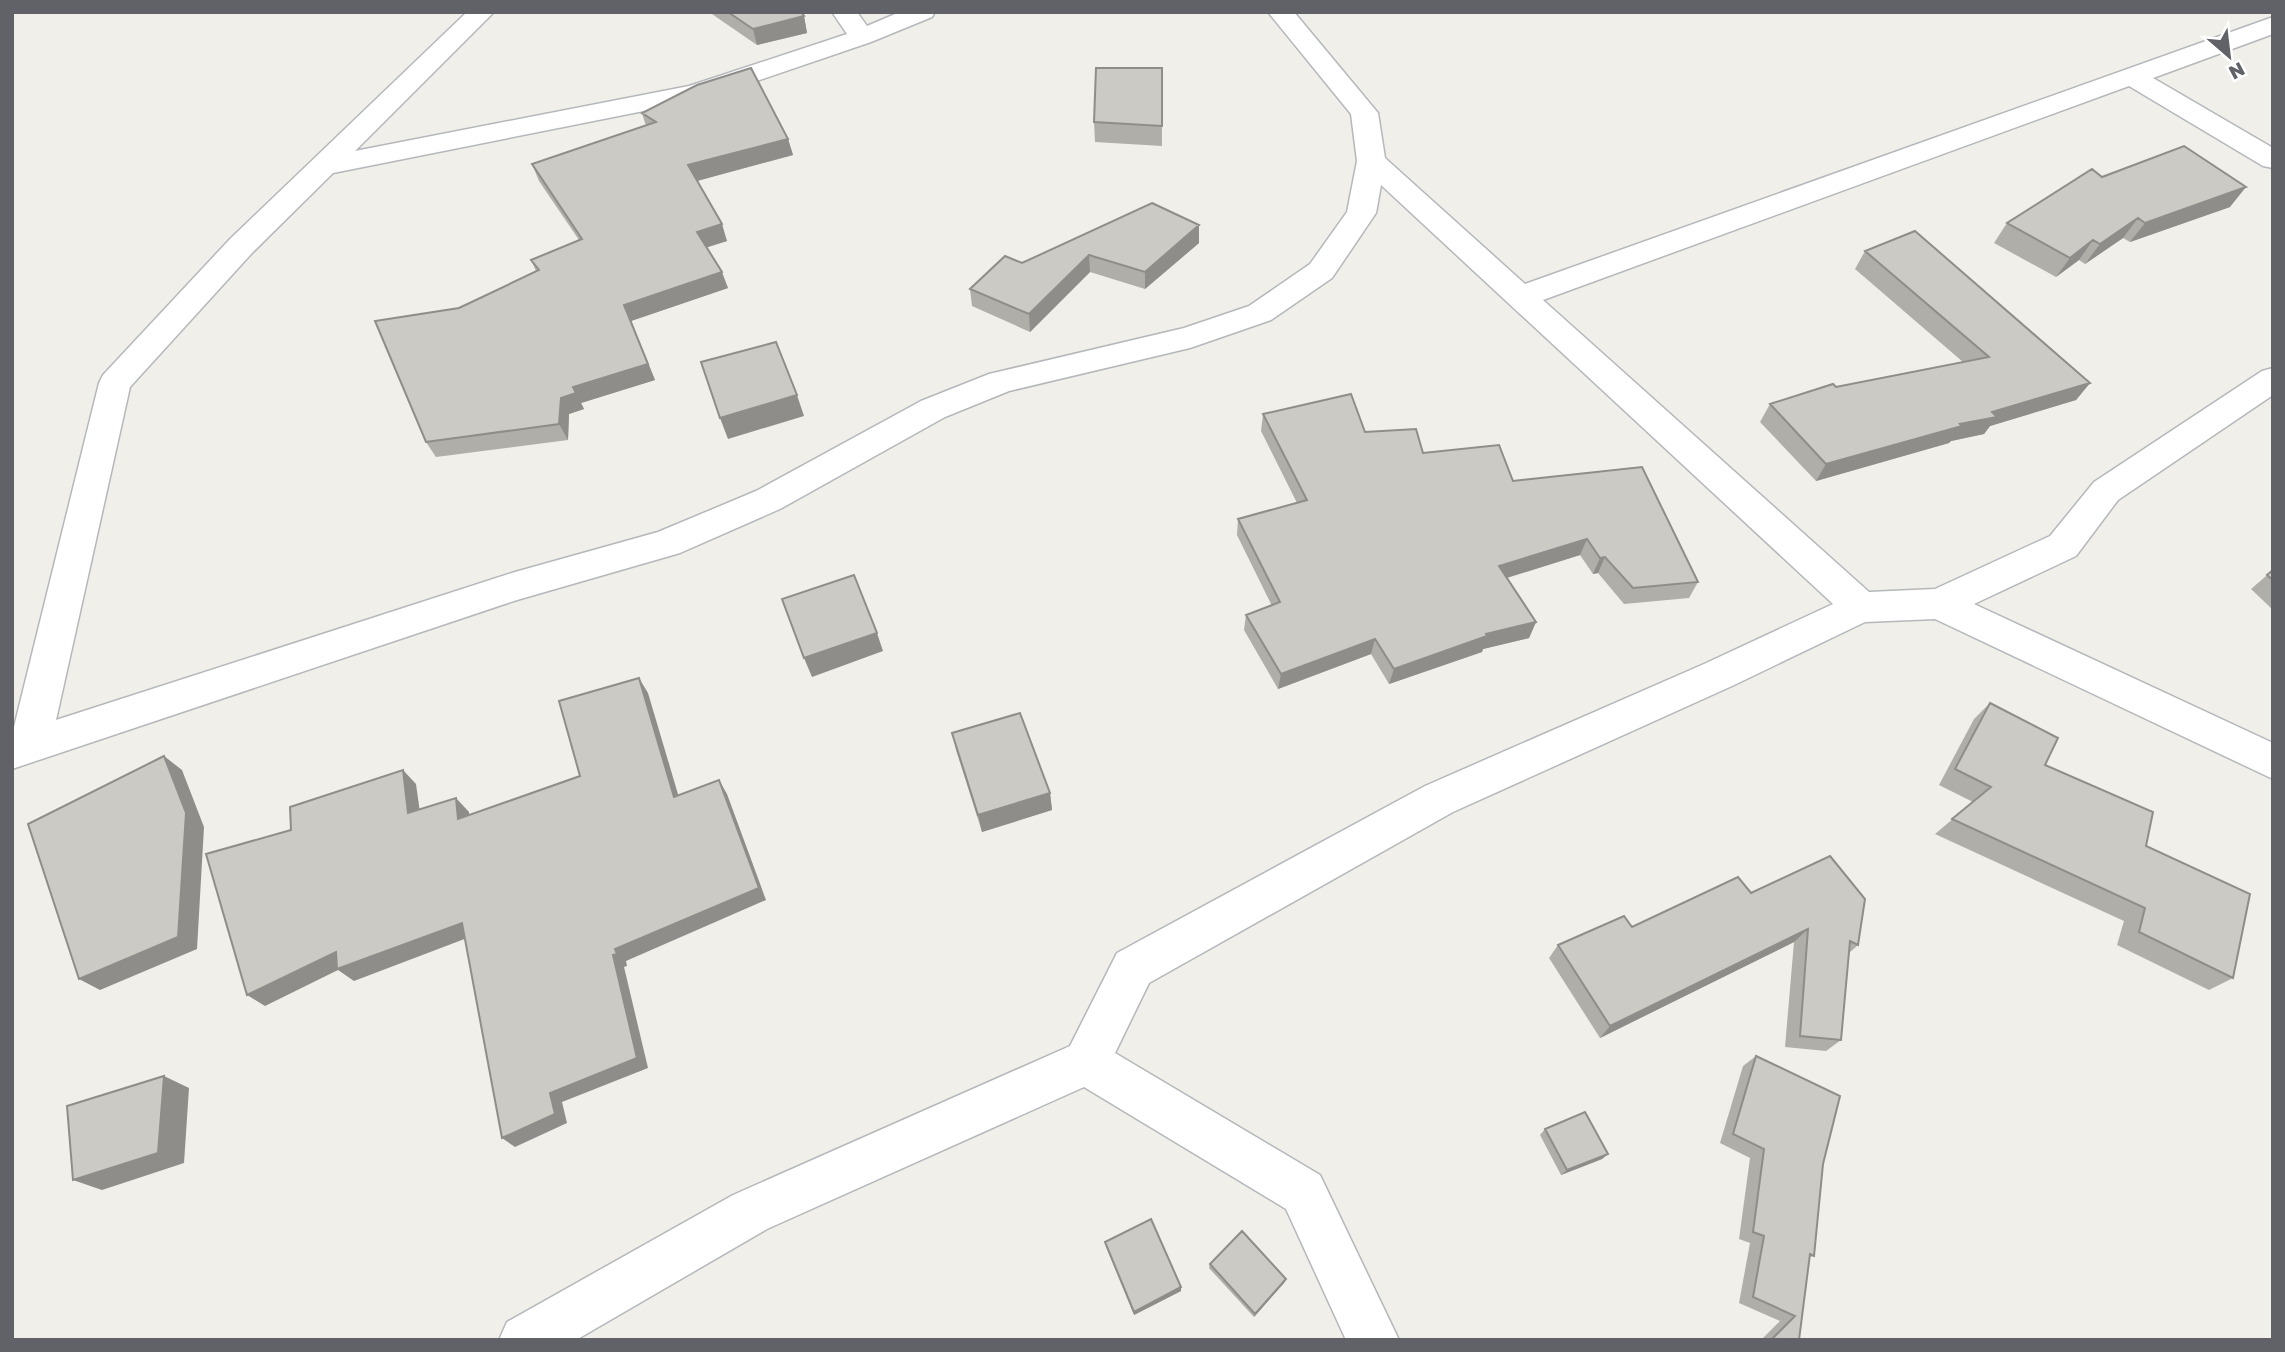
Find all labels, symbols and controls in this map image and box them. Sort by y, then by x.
north arrow [2194,21,2264,91]
text: N [2225,58,2249,85]

